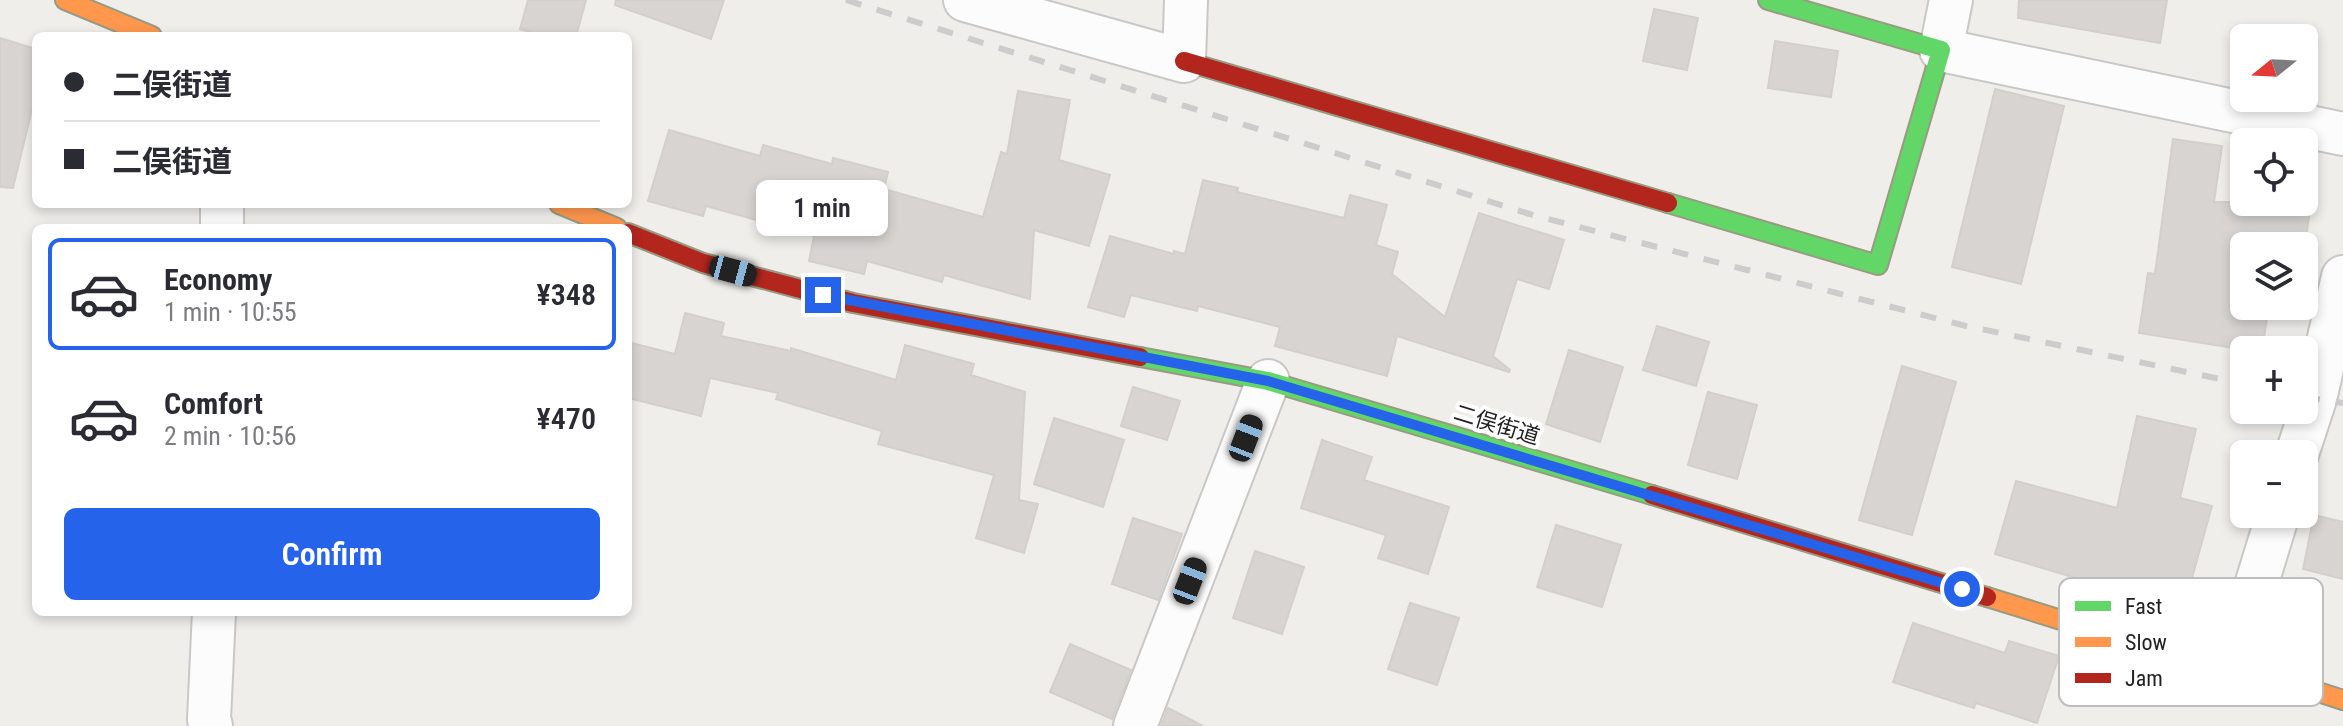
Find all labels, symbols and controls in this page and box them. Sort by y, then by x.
north arrow [2230,24,2318,112]
map controls [2230,24,2318,528]
text: 二俣街道 [112,67,232,102]
button: locate [2230,128,2318,216]
text: 二俣街道 [112,144,232,179]
callout: 1 min [757,179,889,235]
text: 1 min [793,193,851,223]
button: layers [2230,232,2318,320]
car [707,253,759,289]
icon: car [68,258,140,330]
text: Economy [164,262,272,297]
text: ¥348 [537,277,596,312]
route end [805,277,841,313]
text: 1 min · 10:55 [164,297,297,327]
button: + [2230,336,2318,424]
icon: car [68,382,140,454]
text: Comfort [164,386,263,421]
street label: 二俣街道 [1451,400,1543,449]
text: ¥470 [537,401,596,436]
car [1226,411,1266,465]
text: 2 min · 10:56 [164,421,297,451]
button: − [2230,440,2318,528]
button: Confirm [64,508,600,600]
car [1170,554,1210,608]
route start [1944,571,1980,607]
legend [2059,578,2323,706]
text: Fast [2125,594,2162,619]
text: Slow [2125,630,2167,655]
text: Jam [2125,666,2163,691]

